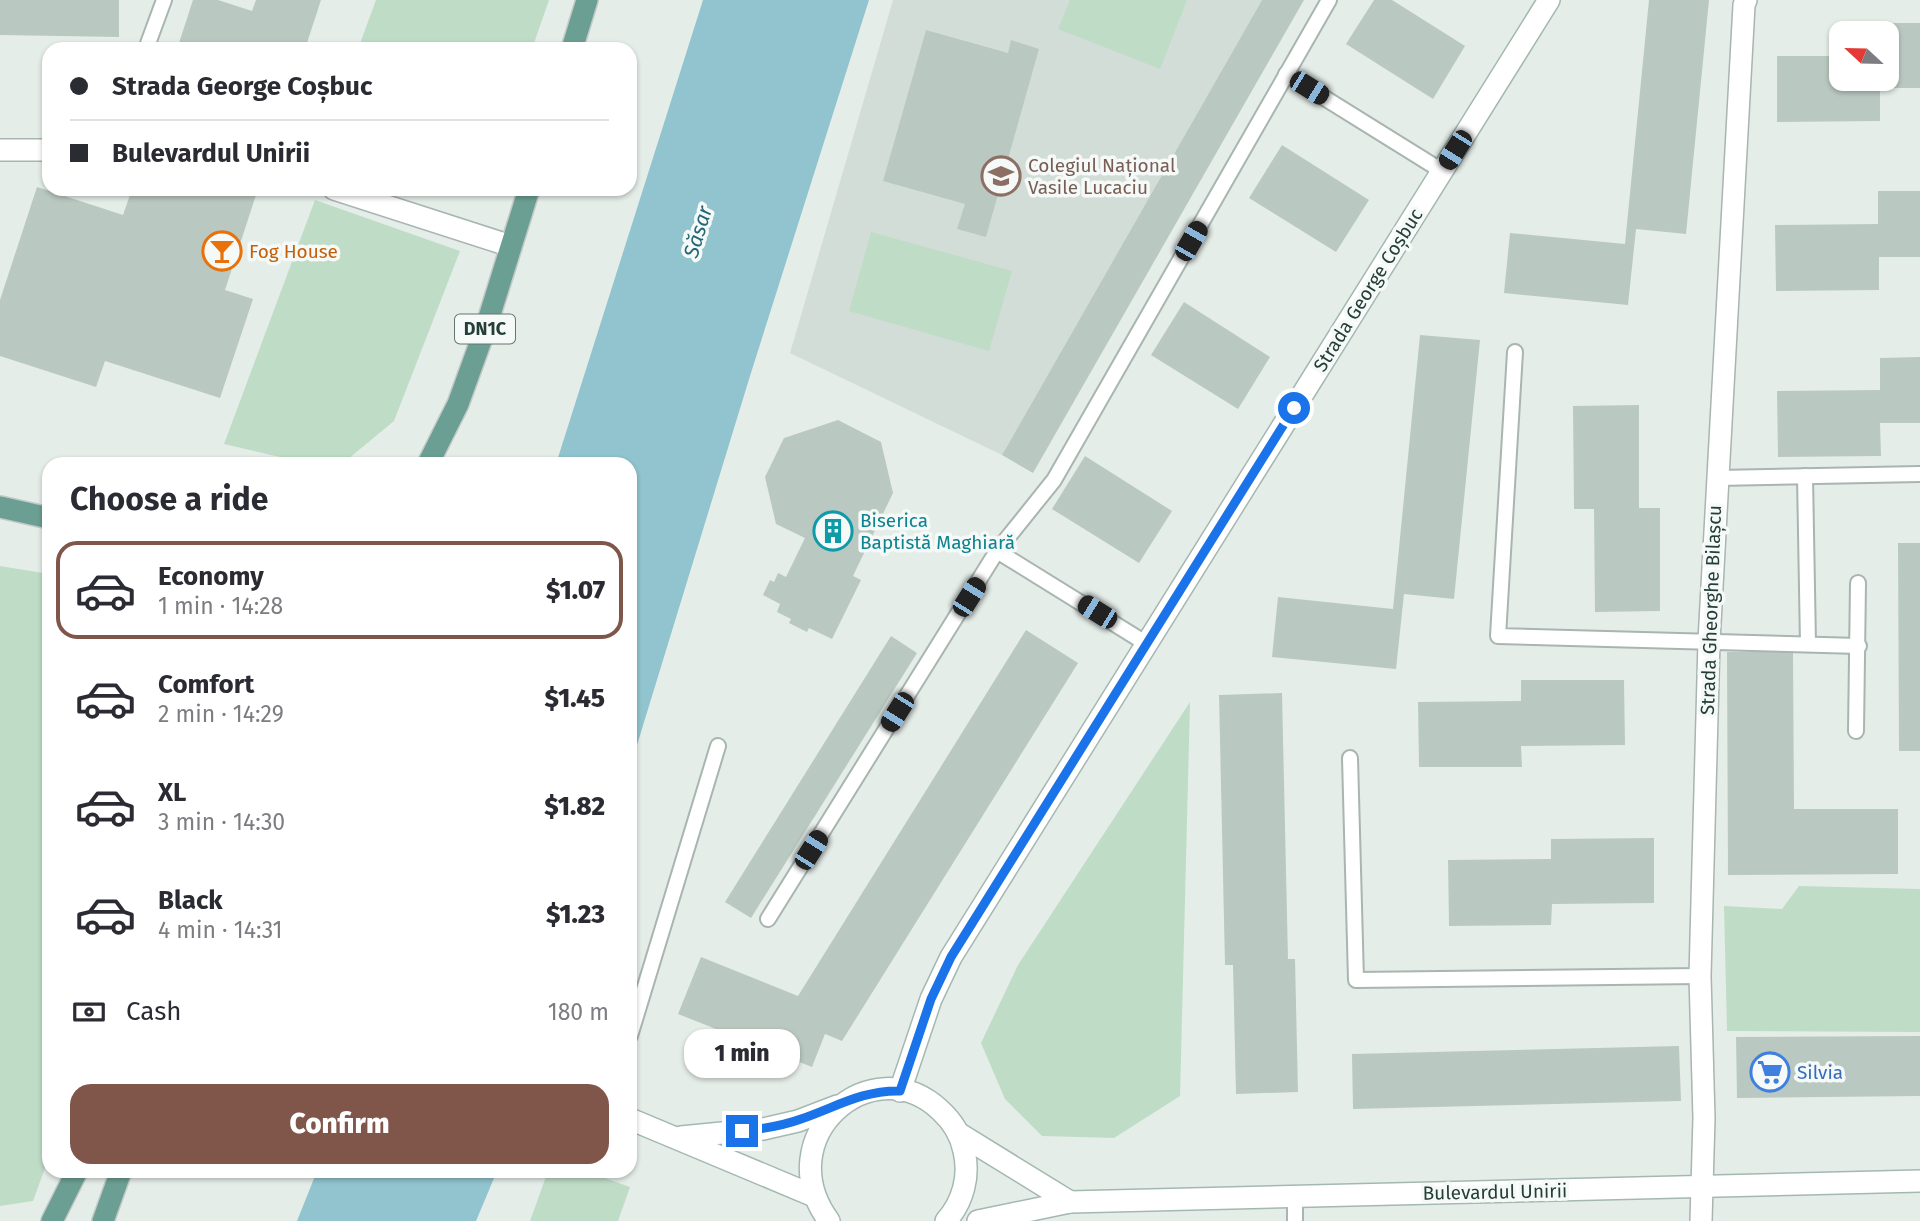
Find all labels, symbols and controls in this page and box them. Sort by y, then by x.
north arrow [1829,21,1899,91]
map controls [1829,21,1899,91]
car [1286,68,1333,108]
text: Strada George Coșbuc [112,71,372,102]
car [1435,127,1476,173]
text: Bulevardul Unirii [112,138,310,169]
place label: Colegiul Național Vasile Lucaciu [1028,154,1176,199]
school or university icon: Colegiul Național Vasile Lucaciu [980,155,1022,197]
water label: Săsar [678,202,718,262]
street label: Strada George Coșbuc [1308,204,1428,376]
car [1172,218,1211,264]
bar icon: Fog House [201,230,243,272]
place label: Fog House [249,240,338,263]
road number: DN1C [455,314,515,344]
route start [1278,392,1310,424]
text: Choose a ride [70,480,268,518]
street label: Strada Gheorghe Bilașcu [1696,504,1727,716]
place label: Biserica Baptistă Maghiară [860,509,1015,554]
building icon: Biserica Baptistă Maghiară [812,510,854,552]
icon: car [74,559,137,622]
text: Economy [158,561,264,592]
car [949,574,990,620]
text: $1.07 [546,575,605,606]
text: 1 min · 14:28 [158,592,283,620]
car [1074,592,1121,632]
icon: car [74,667,137,730]
text: Comfort [158,669,254,700]
text: $1.45 [545,683,605,714]
car [877,689,918,735]
text: 2 min · 14:29 [158,700,284,728]
icon: car [74,775,137,838]
text: XL [158,777,186,808]
text: $1.82 [544,791,605,822]
text: 3 min · 14:30 [158,808,285,836]
car [791,827,832,873]
icon: car [74,883,137,946]
text: Black [158,885,223,916]
text: $1.23 [546,899,605,930]
text: 4 min · 14:31 [158,916,283,944]
icon: cash [70,993,108,1031]
text: Cash [126,996,182,1027]
text: 180 m [548,998,609,1026]
callout: 1 min [684,1030,800,1078]
text: 1 min [714,1039,770,1067]
supermarket icon: Silvia [1749,1051,1791,1093]
place label: Silvia [1797,1061,1843,1084]
button: Confirm [70,1084,609,1164]
route end [726,1115,758,1147]
street label: Bulevardul Unirii [1422,1179,1568,1205]

